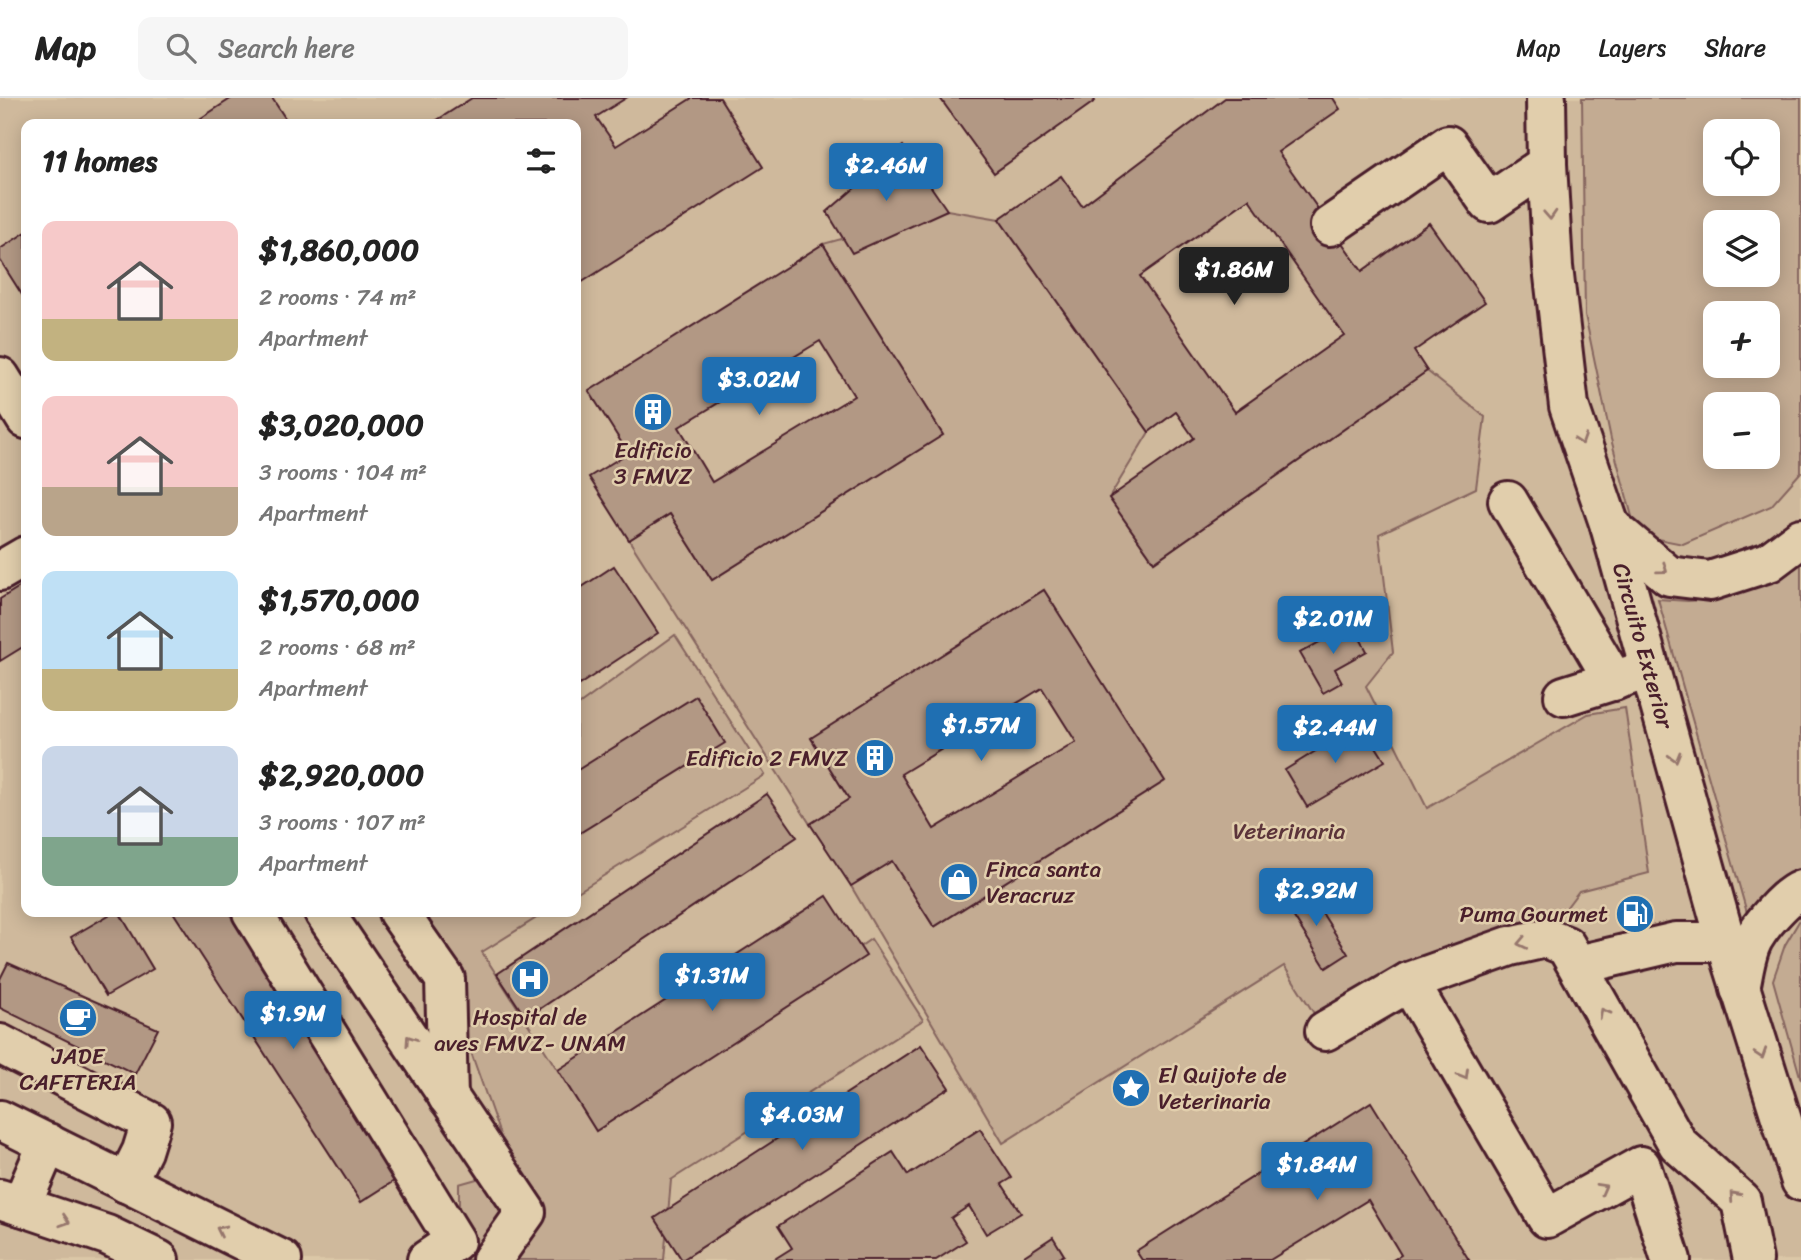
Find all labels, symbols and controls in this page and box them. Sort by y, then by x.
search box [138,17,628,80]
text: Map [35,19,96,77]
text: Search here [218,25,355,71]
text: Map [1516,27,1561,69]
text: Layers [1599,27,1666,69]
text: Share [1704,27,1766,69]
icon: search [162,29,200,67]
map controls [1703,119,1780,469]
button: locate [1703,119,1780,196]
text: 11 homes [42,134,157,188]
icon: filters [522,142,560,180]
pin: $2.46M [829,144,943,203]
text: $2.46M [845,145,927,186]
one-way arrow [1542,210,1557,221]
button: layers [1703,210,1780,287]
text: $1,860,000 [259,223,419,277]
pin: $1.86M [1177,248,1291,307]
icon: home [98,249,182,333]
text: $1.86M [1195,249,1273,290]
text: 2 rooms · 74 m² [259,277,416,318]
button: + [1703,301,1780,378]
text: Apartment [259,318,368,359]
pin: $3.02M [702,358,816,417]
text: $3.02M [718,359,800,400]
building icon: Edificio 3 FMVZ [632,391,674,433]
button: − [1703,392,1780,469]
text: $3,020,000 [259,398,424,452]
icon: home [98,424,182,508]
place label: Edificio 3 FMVZ [614,430,692,497]
one-way arrow [1573,433,1587,445]
text: 3 rooms · 104 m² [259,452,427,493]
text: Apartment [259,493,368,534]
street label: Circuito Exterior [1600,558,1686,735]
one-way arrow [1655,561,1667,573]
text: $1,570,000 [259,573,420,627]
pin: $2.01M [1276,596,1390,656]
text: $2.01M [1294,598,1372,639]
icon: home [98,599,182,683]
text: 2 rooms · 68 m² [259,627,416,668]
text: Apartment [259,668,368,709]
pin: $1.57M [924,704,1038,763]
text: $1.57M [942,705,1020,746]
pin: $2.44M [1278,706,1392,765]
text: $2.44M [1293,707,1377,748]
building icon: Edificio 2 FMVZ [854,737,896,779]
place label: Edificio 2 FMVZ [686,738,848,779]
text: $2,920,000 [259,748,424,802]
one-way arrow [1666,751,1681,763]
icon: home [98,774,182,858]
text: 3 rooms · 107 m² [259,802,426,843]
park label: Veterinaria [1233,811,1346,852]
text: Apartment [259,843,368,884]
place label: Finca santa Veracruz [986,849,1101,916]
shop icon: Finca santa Veracruz [938,861,980,903]
pin: $2.92M [1259,868,1373,928]
text: $2.92M [1275,870,1357,911]
fuel station icon: Puma Gourmet [1614,893,1656,935]
place label: Puma Gourmet [1460,894,1608,935]
one-way arrow [1516,934,1528,949]
pin: $1.31M [655,954,769,1013]
text: $1.31M [675,955,749,996]
hospital icon: Hospital de aves FMVZ- UNAM [509,958,551,1000]
pin: $1.9M [244,992,342,1051]
text: $1.9M [260,993,326,1034]
cafe icon: JADE CAFETERIA [57,997,99,1039]
place label: Hospital de aves FMVZ- UNAM [434,997,626,1064]
one-way arrow [1599,1007,1612,1020]
one-way arrow [406,1035,418,1048]
place label: JADE CAFETERIA [20,1036,136,1103]
one-way arrow [1752,1048,1767,1060]
place label: El Quijote de Veterinaria [1158,1055,1287,1122]
place icon: El Quijote de Veterinaria [1110,1067,1152,1109]
one-way arrow [1455,1068,1468,1081]
pin: $4.03M [745,1093,859,1152]
text: $4.03M [761,1094,843,1135]
pin: $1.84M [1260,1142,1374,1202]
text: $1.84M [1277,1144,1357,1185]
one-way arrow [1595,1182,1607,1196]
one-way arrow [1730,1191,1742,1204]
one-way arrow [58,1213,70,1227]
one-way arrow [216,1224,228,1238]

